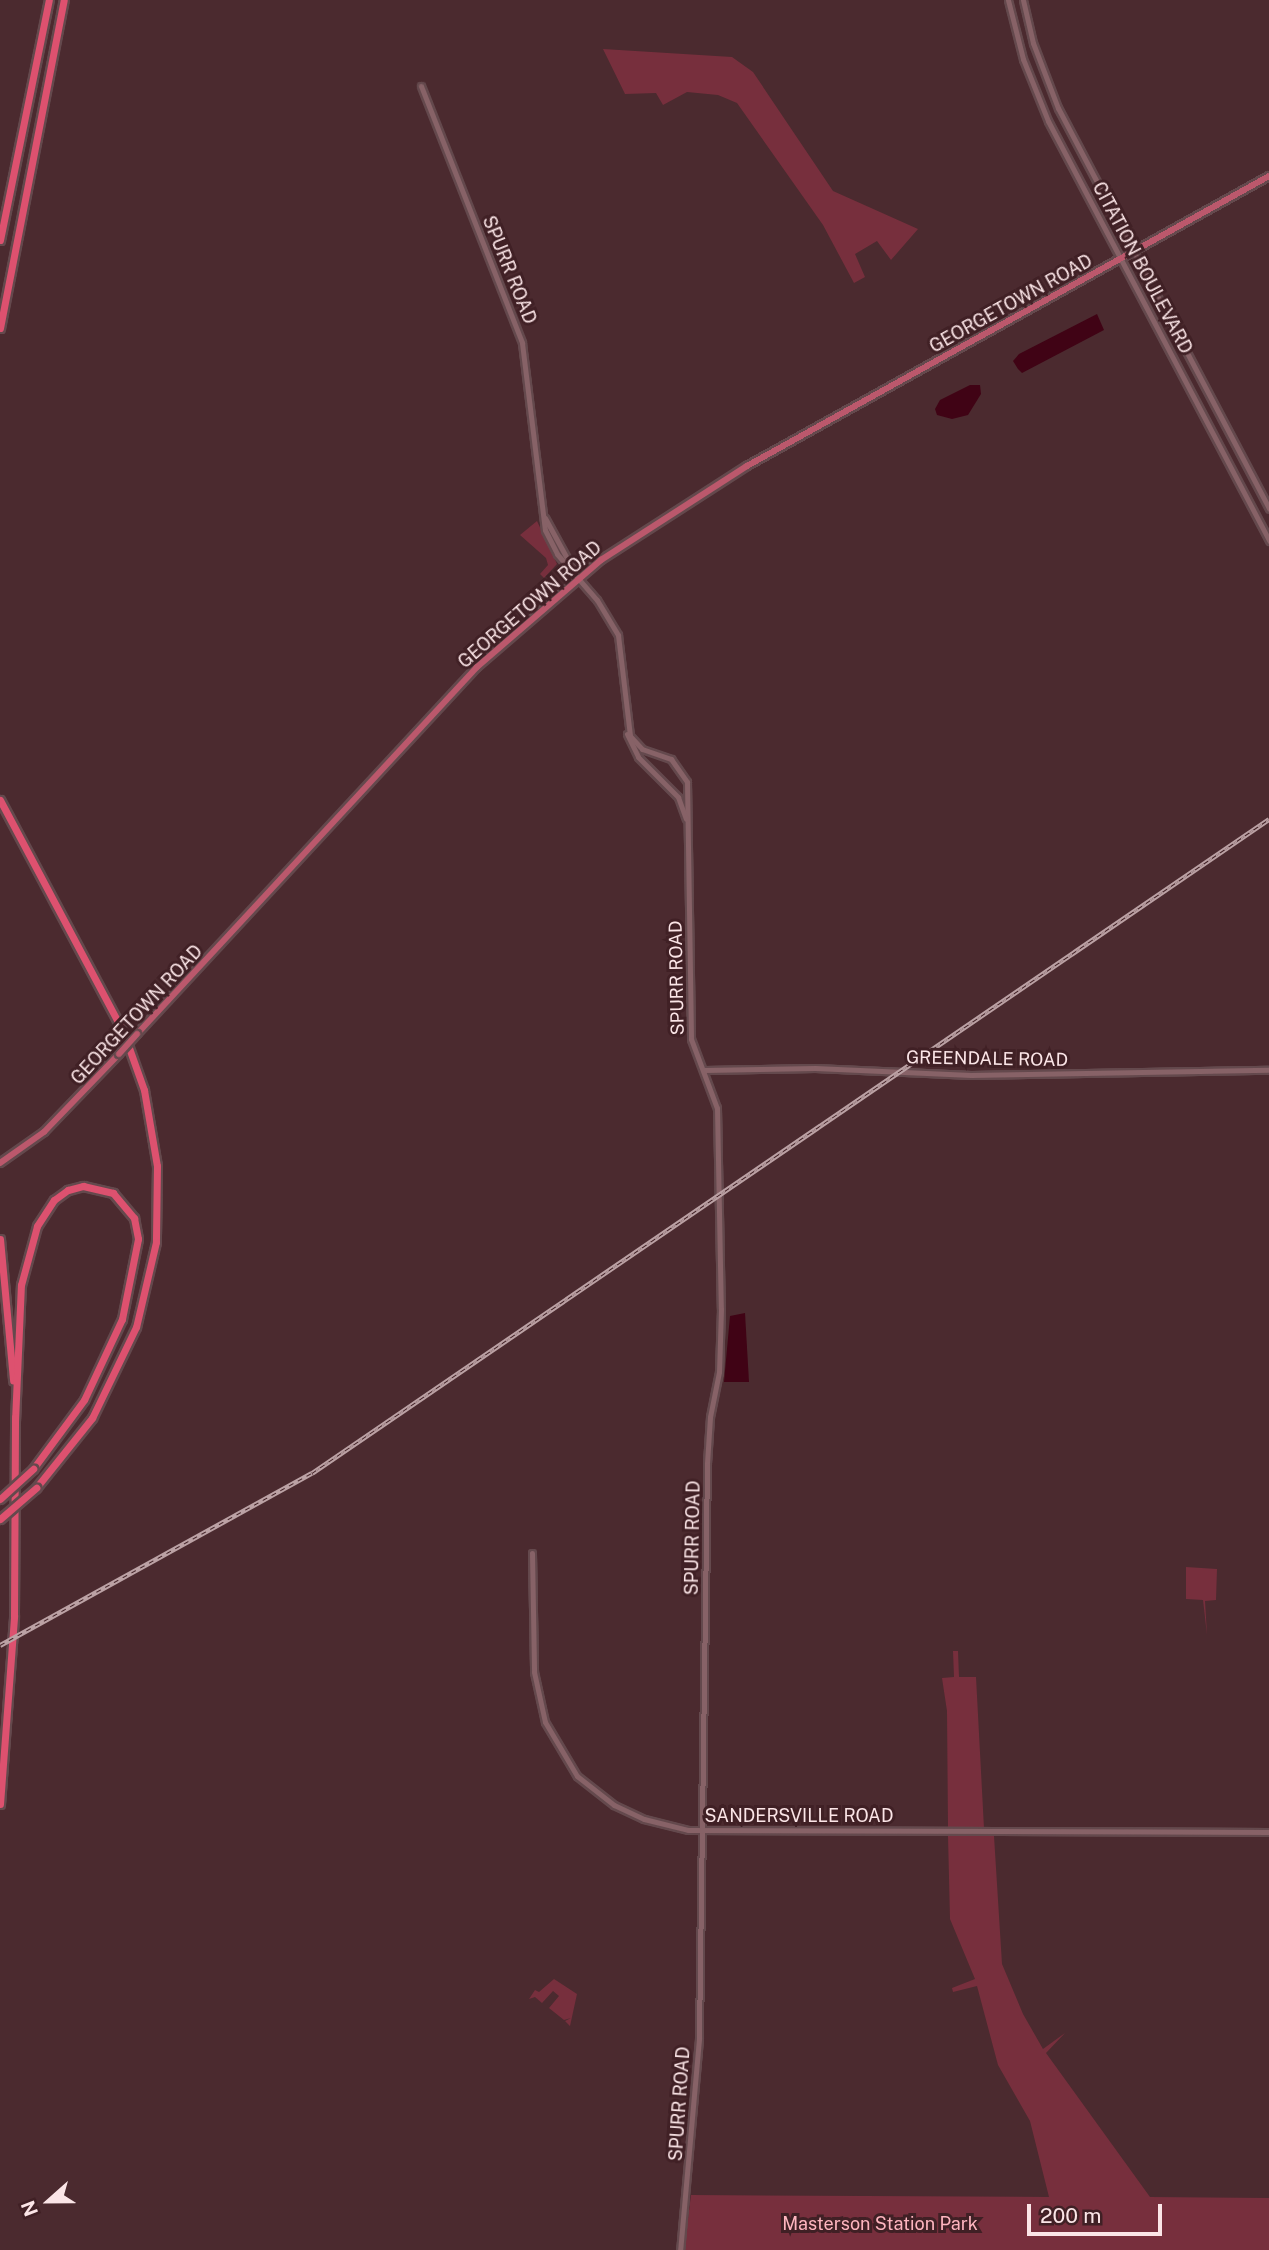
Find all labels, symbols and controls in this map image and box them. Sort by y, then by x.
street label: CITATION BOULEVARD [1088,178,1196,358]
street label: SPURR ROAD [478,213,540,327]
street label: GEORGETOWN ROAD [926,250,1096,358]
street label: GEORGETOWN ROAD [454,537,606,673]
street label: SPURR ROAD [665,921,689,1035]
street label: GEORGETOWN ROAD [67,941,207,1089]
street label: GREENDALE ROAD [906,1047,1068,1071]
street label: SPURR ROAD [681,1481,705,1595]
street label: SANDERSVILLE ROAD [705,1805,893,1827]
street label: SPURR ROAD [665,2046,695,2162]
north arrow [14,2166,84,2236]
scale bar [1031,2190,1166,2234]
text: N [16,2198,42,2219]
text: 200 m [1040,2203,1101,2228]
park label: Masterson Station Park [782,2213,978,2235]

